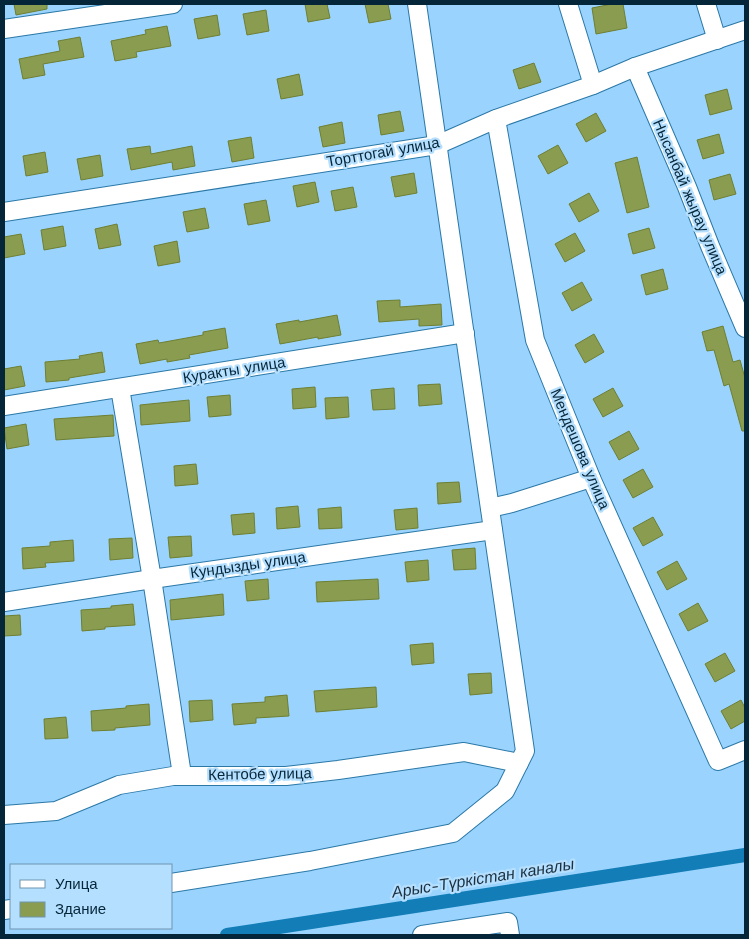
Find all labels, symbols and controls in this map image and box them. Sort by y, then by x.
street label: Нысанбай жырау улица [649,117,731,278]
street label: Торттогай улица [325,133,442,171]
street label: Куракты улица [181,353,287,387]
street label: Мендешова улица [546,386,614,513]
street label: Кундызды улица [189,548,308,582]
street label: Кентобе улица [208,764,313,784]
water label: Арыс-Түркістан каналы [390,854,576,902]
legend [10,864,172,929]
text: Улица [55,875,98,893]
text: Здание [55,900,106,918]

